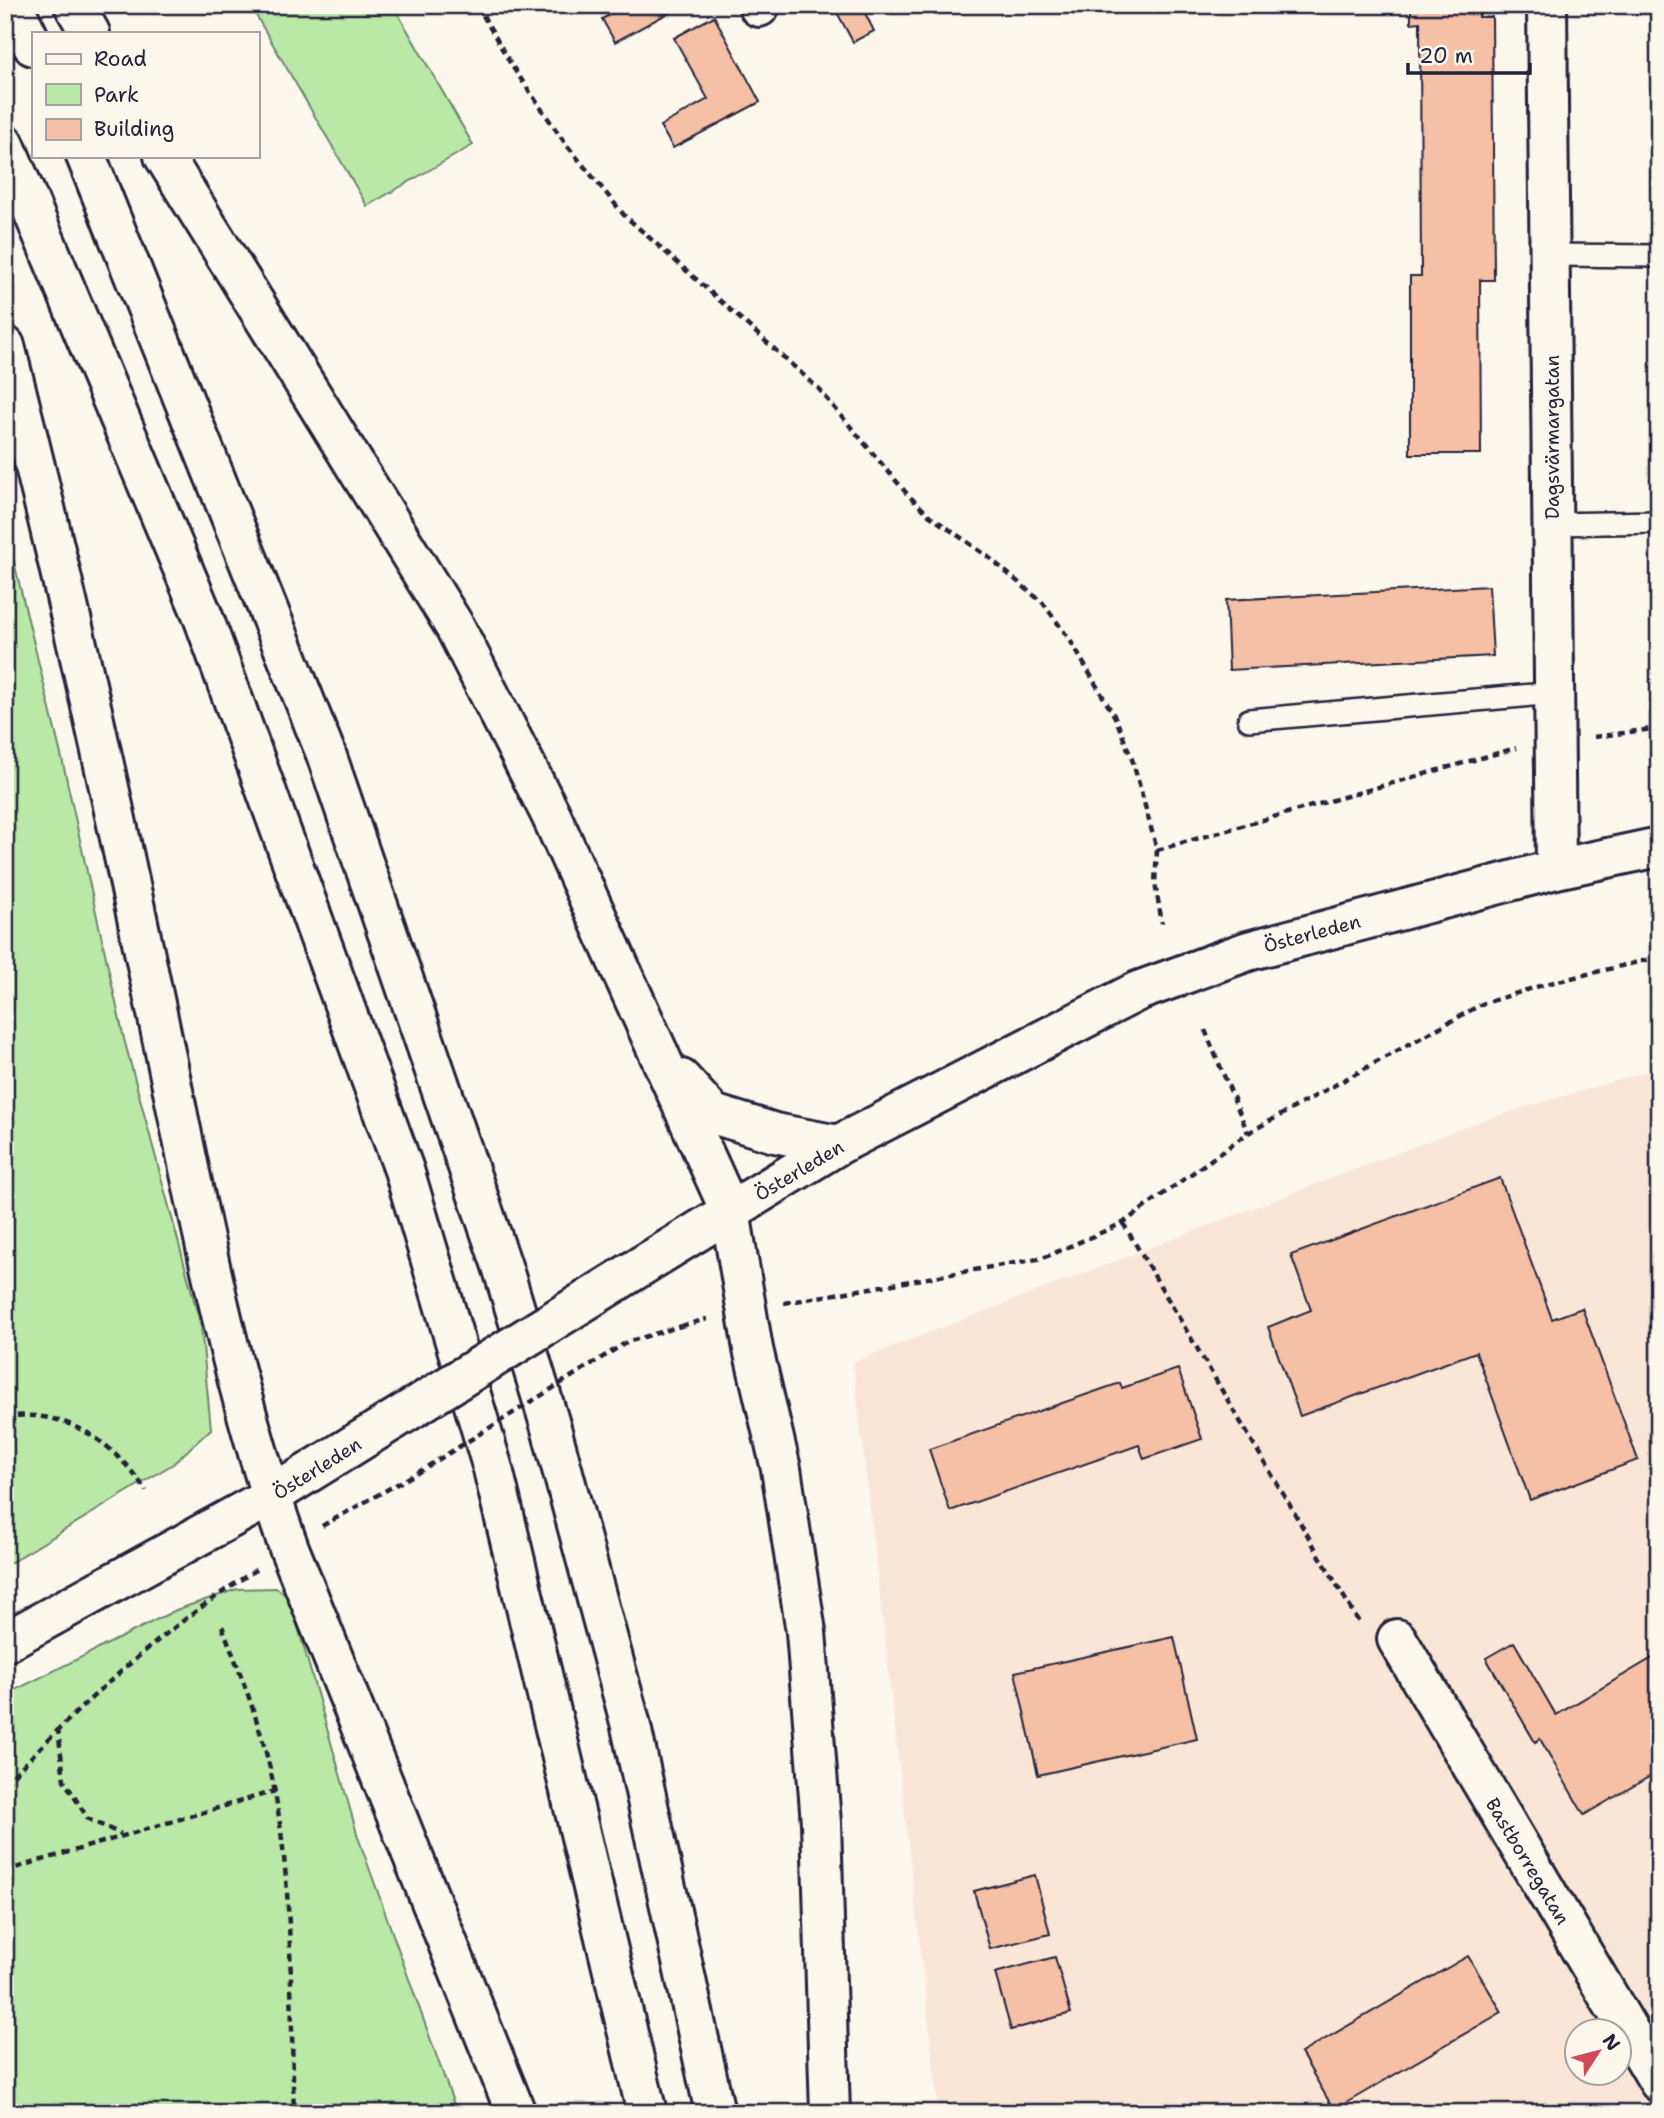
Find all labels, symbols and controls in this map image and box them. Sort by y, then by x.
legend [32,32,259,158]
scale bar [1408,32,1531,76]
text: 20 m [1419,42,1473,70]
text: Road [94,45,147,73]
text: Park [94,81,139,109]
text: Building [94,115,174,143]
street label: Dagsvärmargatan [1540,355,1565,519]
street label: Österleden [1261,909,1363,958]
street label: Österleden [750,1134,848,1207]
street label: Österleden [269,1431,366,1505]
street label: Bastborregatan [1480,1793,1575,1929]
north arrow [1562,2016,1632,2086]
text: N [1597,2029,1626,2056]

